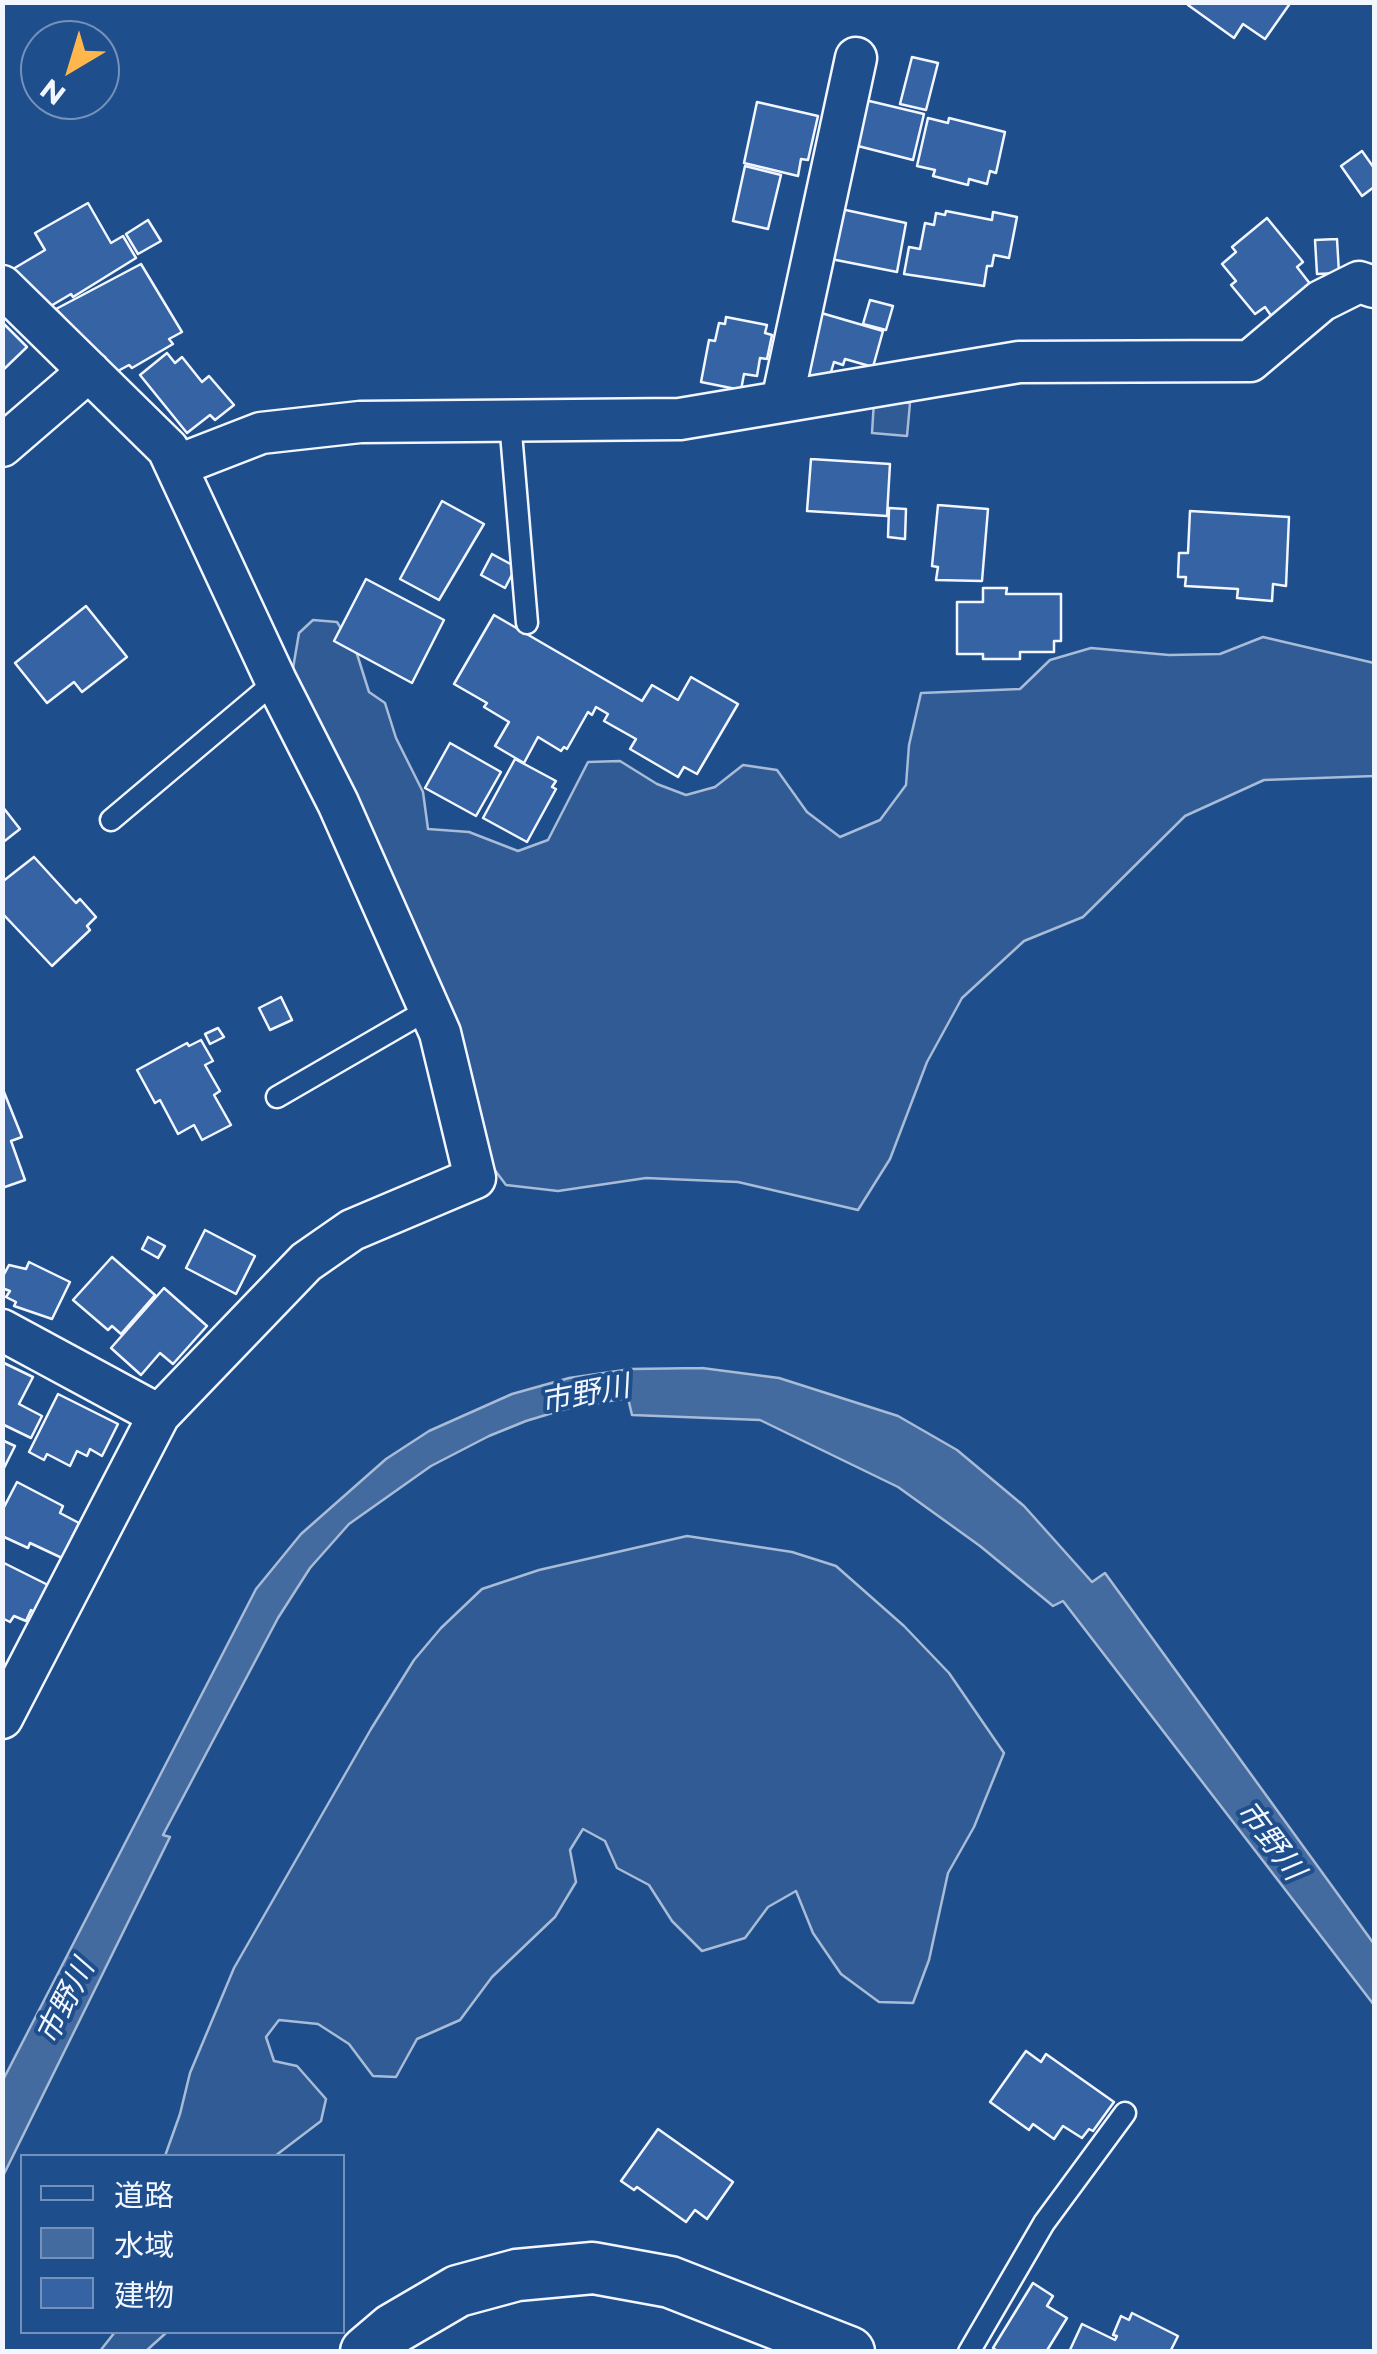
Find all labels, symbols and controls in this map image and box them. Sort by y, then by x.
north arrow [20,20,120,120]
text: N [33,72,72,112]
water label: 市野川 [537,1369,633,1421]
water label: 市野川 [1229,1794,1311,1888]
water label: 市野川 [30,1954,102,2050]
legend [20,2154,345,2334]
text: 道路 [114,2177,174,2214]
text: 水域 [114,2227,174,2264]
text: 建物 [114,2277,174,2314]

